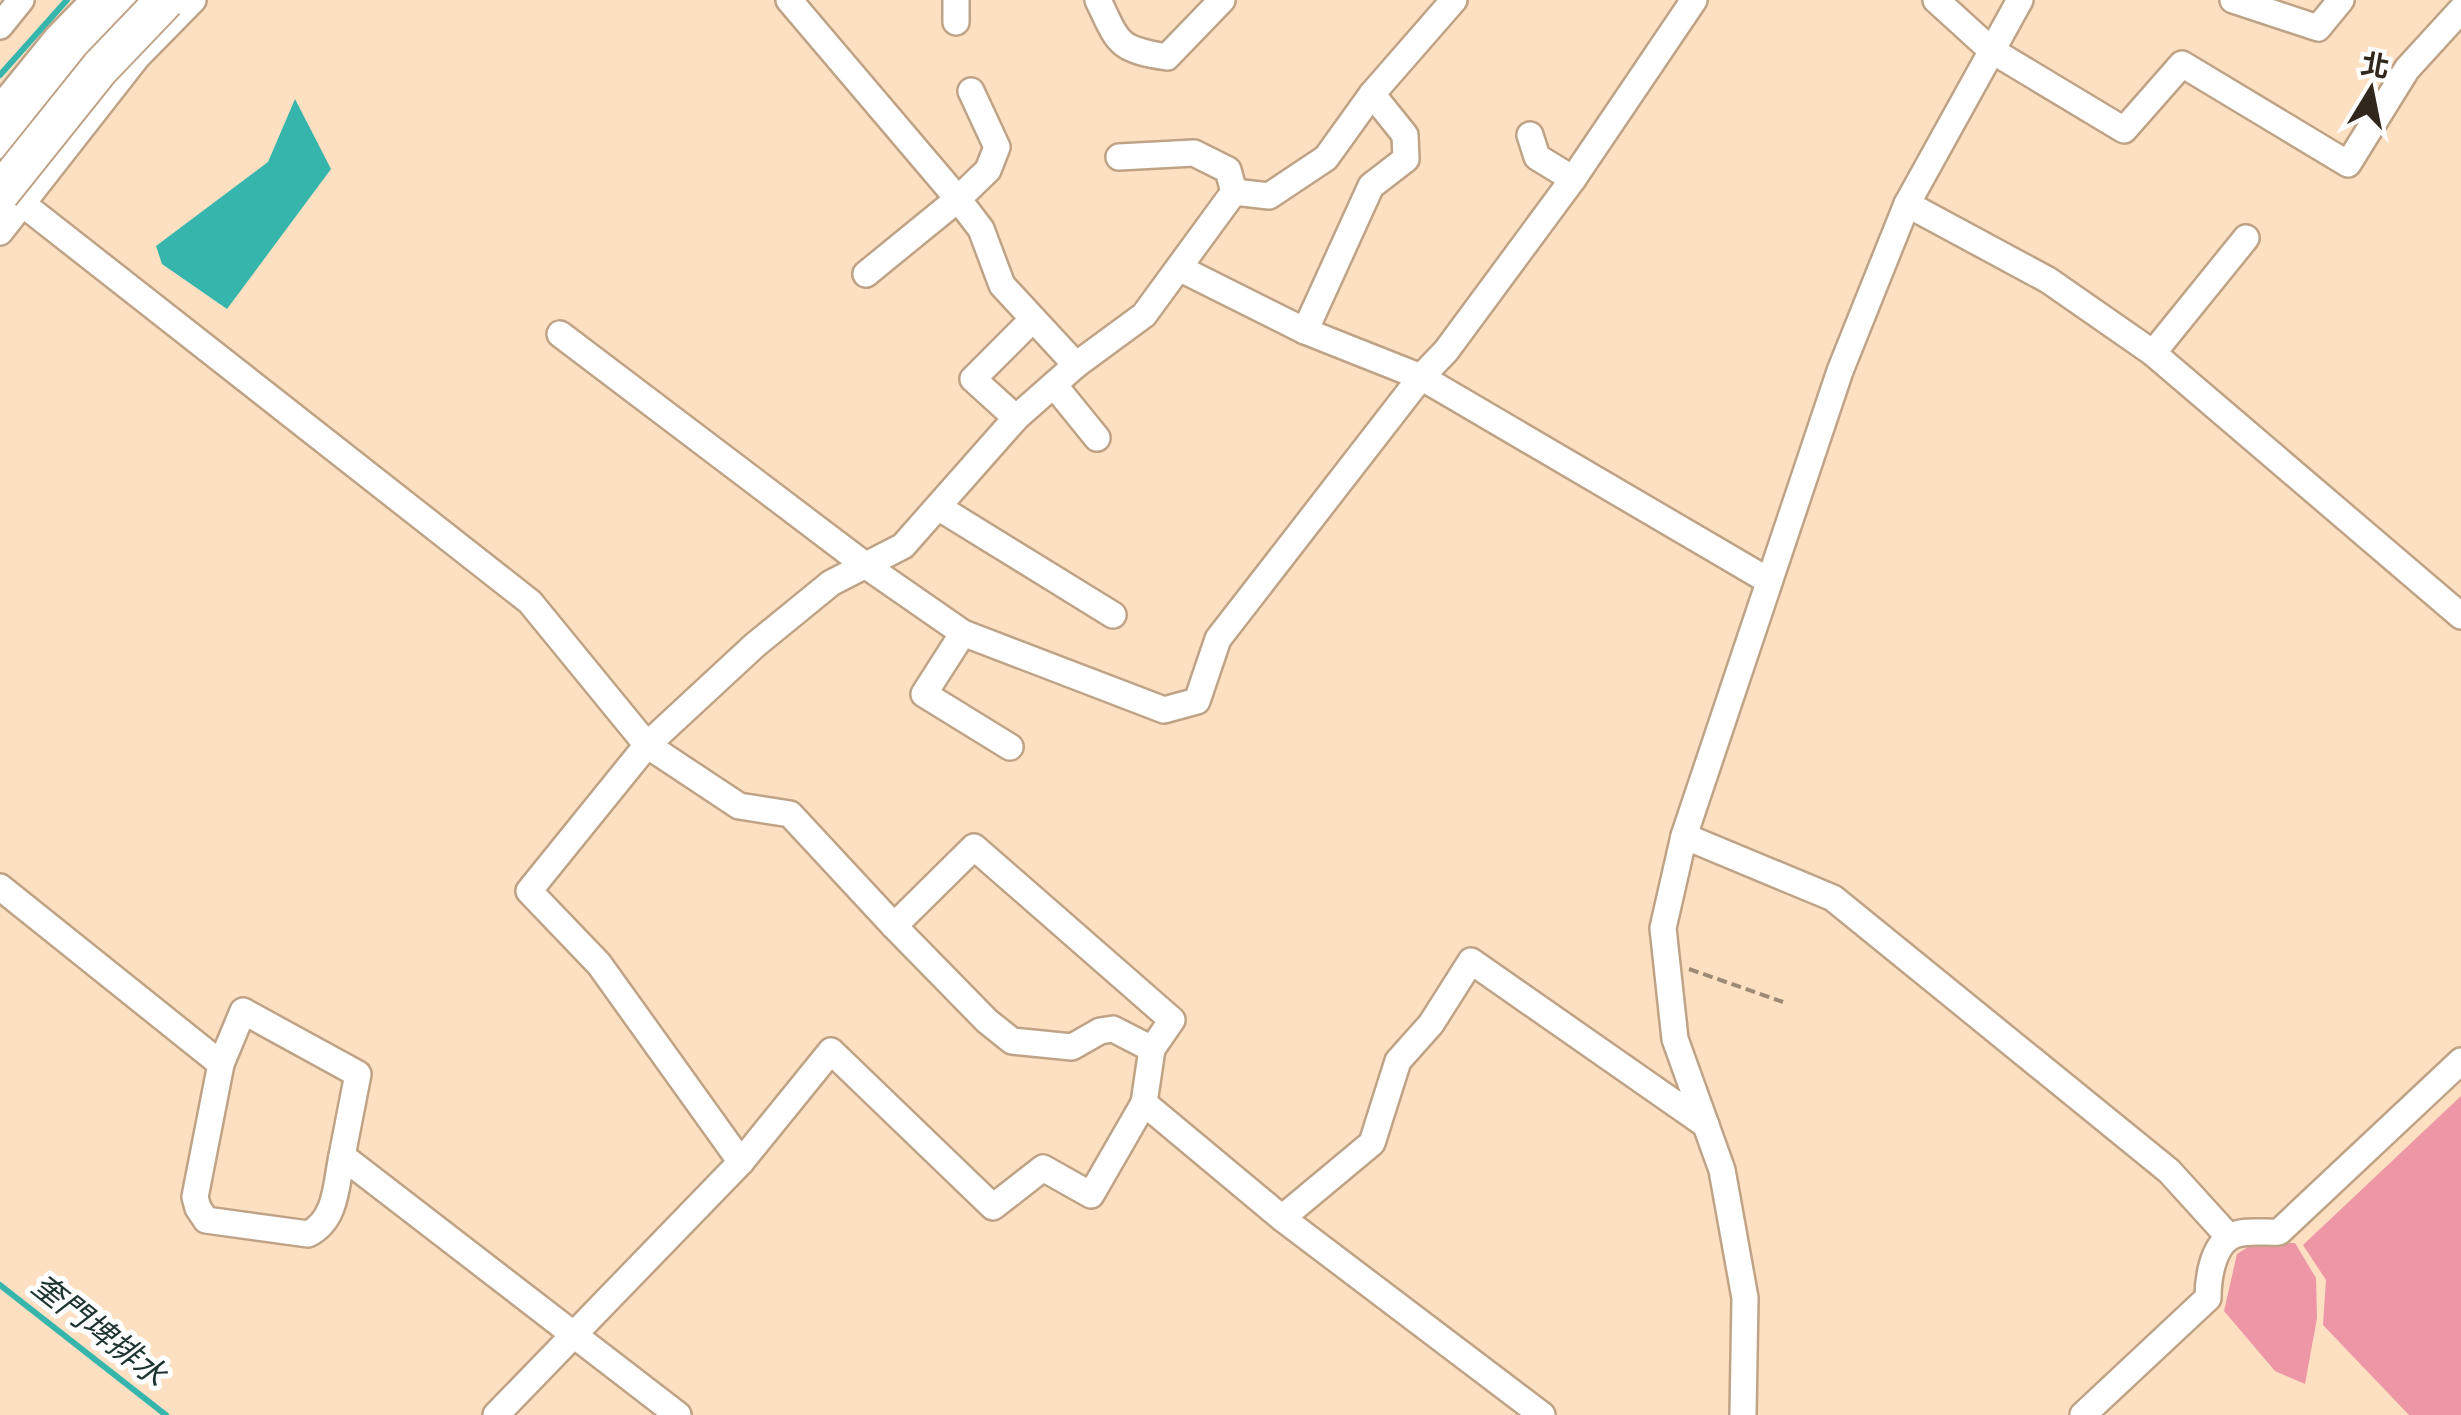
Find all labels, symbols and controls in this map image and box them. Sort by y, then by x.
north arrow [2321,40,2421,140]
text: 北 [2358,43,2393,86]
water label: 奎門埤排水 [24,1263,178,1396]

